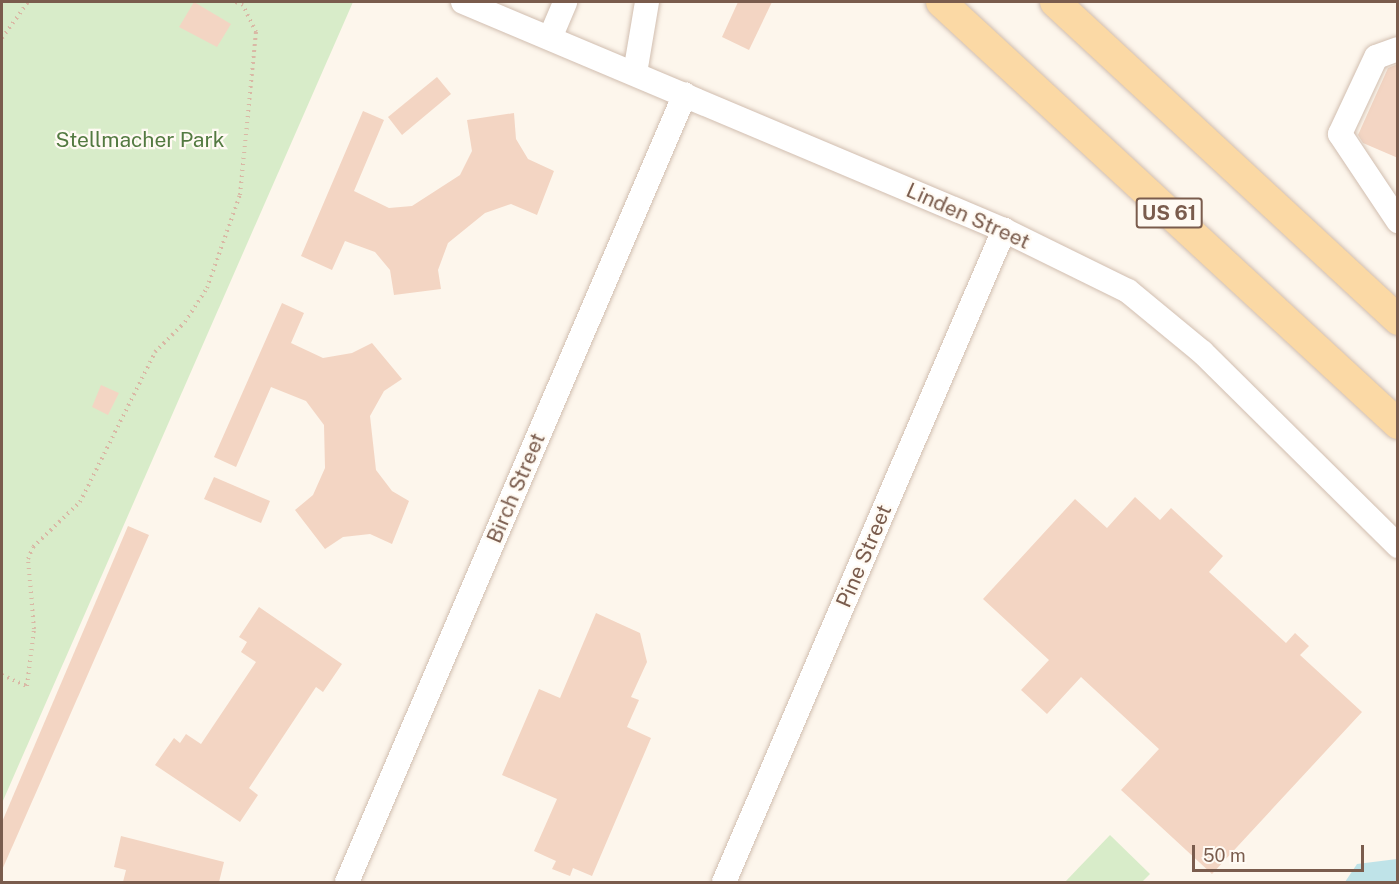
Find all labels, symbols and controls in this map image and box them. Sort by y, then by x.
park label: Stellmacher Park [56,127,224,153]
street label: Linden Street [902,178,1034,254]
road number: US 61 [1134,196,1204,230]
street label: Birch Street [481,429,551,547]
street label: Pine Street [831,501,897,611]
scale bar [1195,833,1368,871]
text: 50 m [1203,845,1246,866]

